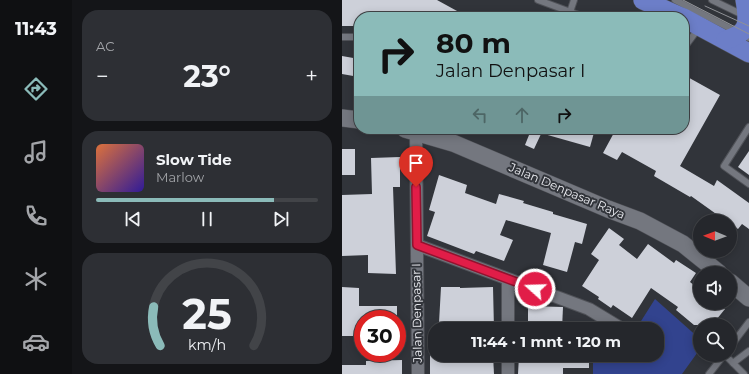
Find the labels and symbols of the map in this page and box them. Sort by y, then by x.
pin [399,146,433,187]
street label: Jalan Denpasar Raya [506,159,628,222]
north arrow [693,214,737,258]
street label: Jalan Denpasar I [408,263,425,364]
position arrow [514,268,556,310]
speed limit sign: 30 [354,310,406,362]

